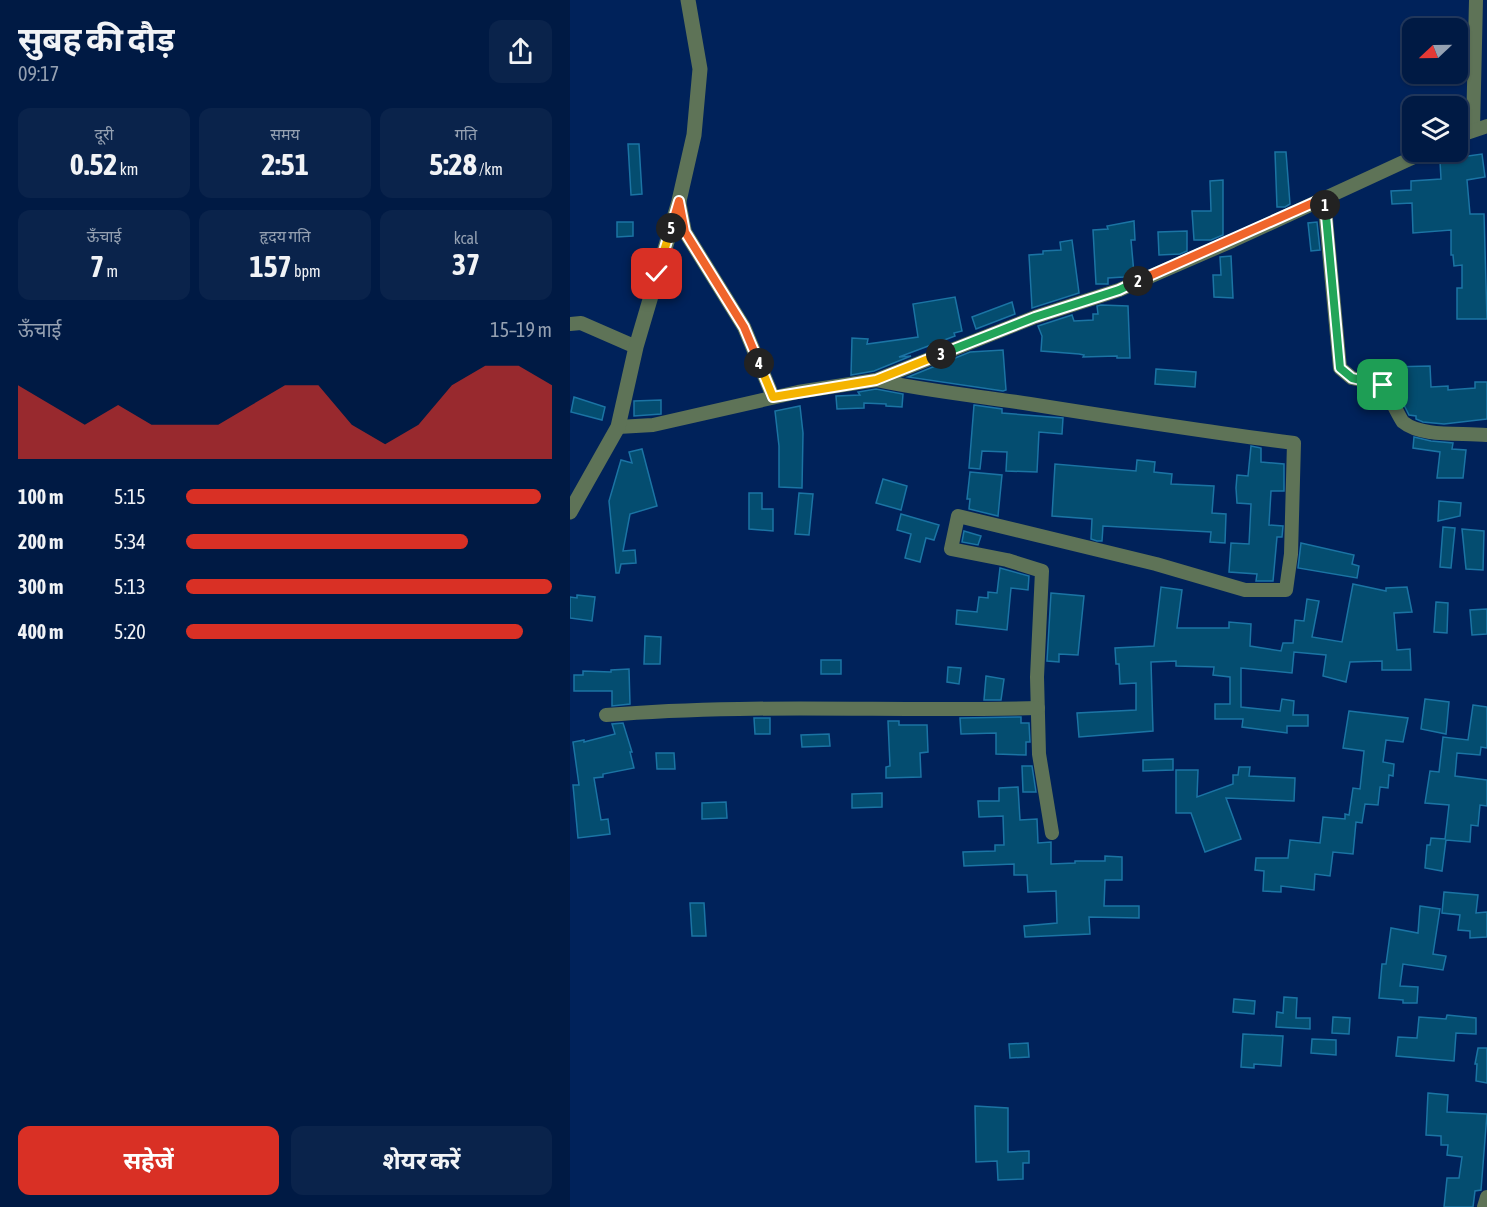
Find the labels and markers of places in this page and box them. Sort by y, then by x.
pin: 1 [1310,190,1340,220]
pin: 5 [656,213,686,243]
pin [631,248,682,299]
pin: 2 [1123,266,1153,296]
pin: 3 [926,339,956,369]
pin: 4 [744,348,774,378]
pin [1357,359,1408,410]

